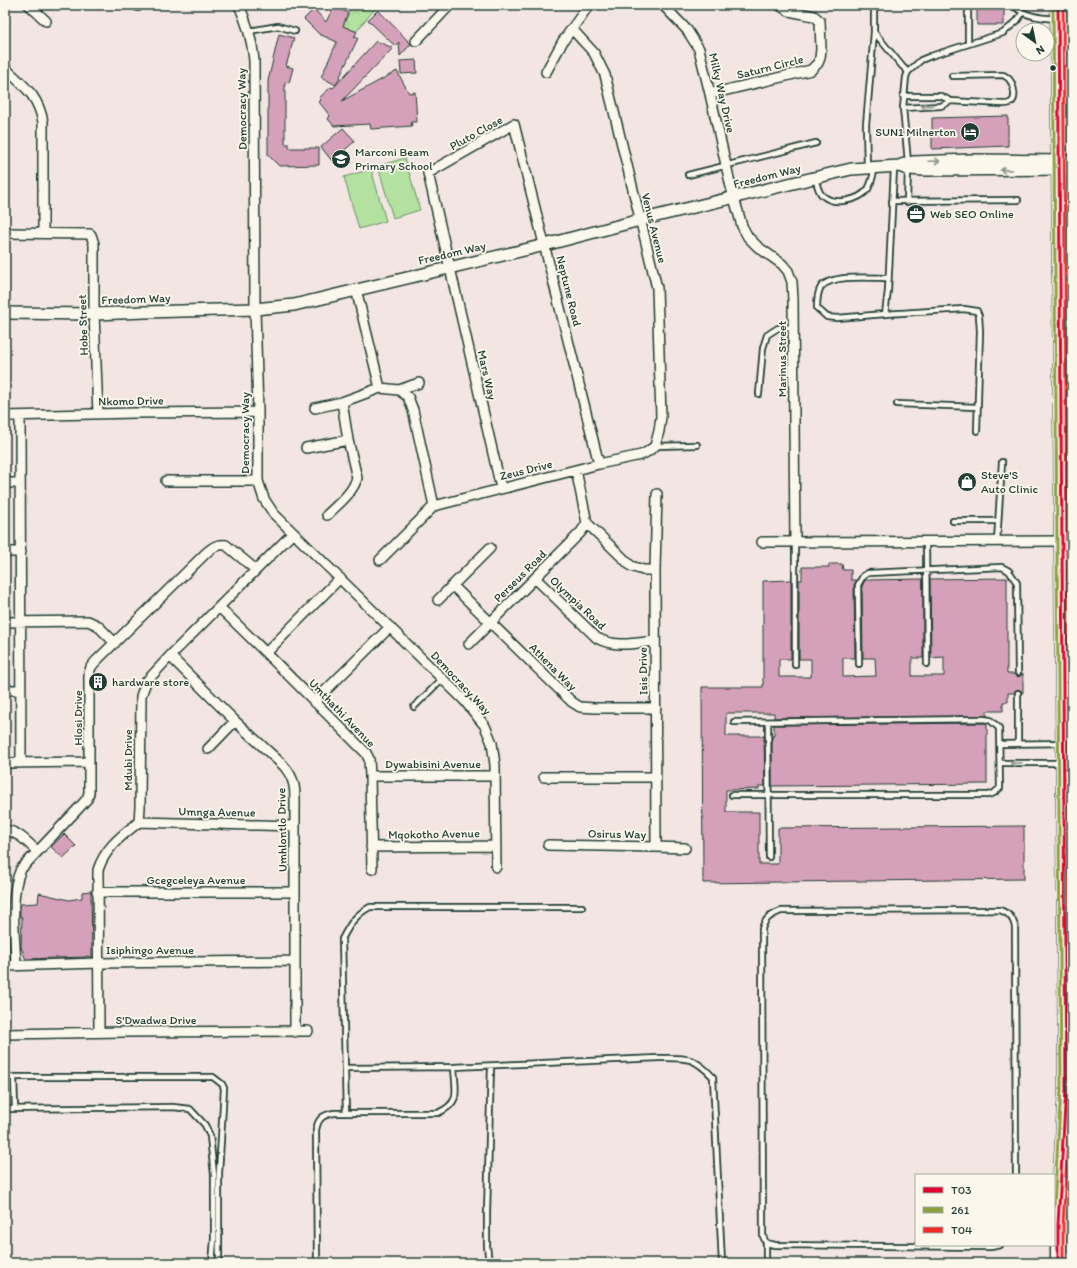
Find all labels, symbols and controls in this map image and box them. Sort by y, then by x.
north arrow [1015,22,1055,62]
text: N [1034,42,1047,57]
street label: Milky Way Drive [706,52,738,135]
street label: Saturn Circle [735,52,805,82]
unlabelled marker [1048,63,1058,73]
street label: Democracy Way [234,68,250,150]
one-way arrow [921,103,934,110]
street label: Pluto Close [447,113,505,153]
hotel icon: SUN1 Milnerton [959,121,981,143]
place label: SUN1 Milnerton [875,125,957,139]
place label: Marconi Beam Primary School [355,145,433,173]
school or university icon: Marconi Beam Primary School [330,148,352,170]
one-way arrow [927,157,940,165]
street label: Freedom Way [732,161,803,191]
one-way arrow [1000,166,1013,174]
street label: Venus Avenue [639,191,670,265]
office icon: Web SEO Online [905,203,927,225]
place label: Web SEO Online [930,207,1014,221]
street label: Freedom Way [417,238,488,268]
street label: Neptune Road [553,254,585,328]
street label: Freedom Way [101,291,171,307]
street label: Hobe Street [75,294,91,356]
street label: Marinus Street [775,320,789,397]
street label: Mars Way [475,349,500,401]
street label: Democracy Way [238,392,252,474]
street label: Nkomo Drive [98,393,164,409]
street label: Zeus Drive [498,457,554,483]
place label: Steve'S Auto Clinic [981,468,1039,496]
shop icon: Steve'S Auto Clinic [956,471,978,493]
street label: Perseus Road [491,547,549,605]
street label: Olympia Road [547,573,609,633]
street label: Athena Way [526,640,580,694]
street label: Isis Drive [636,647,650,695]
street label: Democracy Way [428,648,494,718]
building icon: hardware store [87,671,109,693]
place label: hardware store [112,675,189,689]
street label: Umthathi Avenue [306,676,378,750]
street label: Hlosi Drive [71,690,85,746]
street label: Mdubi Drive [121,729,135,791]
street label: Dywabisini Avenue [385,757,481,771]
one-way arrow [1010,759,1023,767]
street label: Umhlontlo Drive [274,788,290,872]
street label: Umnga Avenue [178,804,256,820]
street label: Mqokotho Avenue [388,826,480,842]
street label: Osirus Way [588,826,647,842]
street label: Gcegceleya Avenue [147,873,246,887]
street label: Isiphingo Avenue [106,943,194,957]
street label: S'Dwadwa Drive [115,1013,197,1027]
legend [915,1174,1055,1246]
text: T03 [951,1183,972,1197]
text: 261 [951,1203,970,1217]
text: T04 [951,1223,972,1237]

